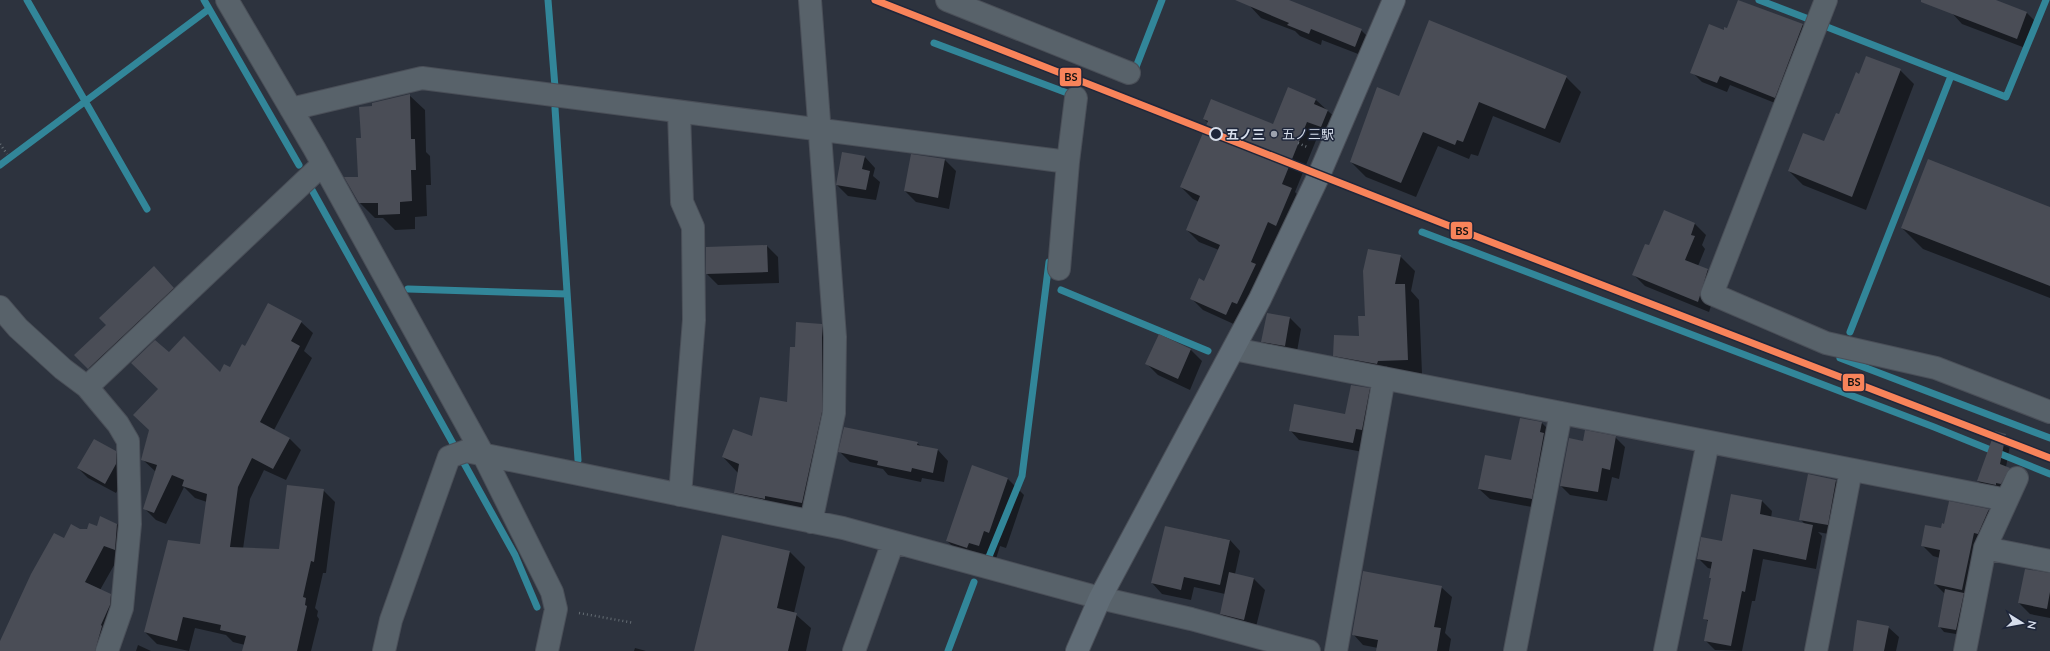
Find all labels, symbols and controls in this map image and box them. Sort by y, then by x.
line badge: BS [1059,67,1082,87]
text: BS [1064,70,1078,83]
place label: 五ノ三 [1226,126,1265,142]
place label: 五ノ三駅 [1282,126,1334,142]
marker: 五ノ三 [1209,127,1223,141]
marker: 五ノ三駅 [1269,129,1279,139]
line badge: BS [1450,221,1473,240]
text: BS [1455,224,1469,237]
line badge: BS [1842,373,1865,392]
text: BS [1847,375,1861,388]
north arrow [2002,603,2042,643]
text: N [2025,620,2039,630]

